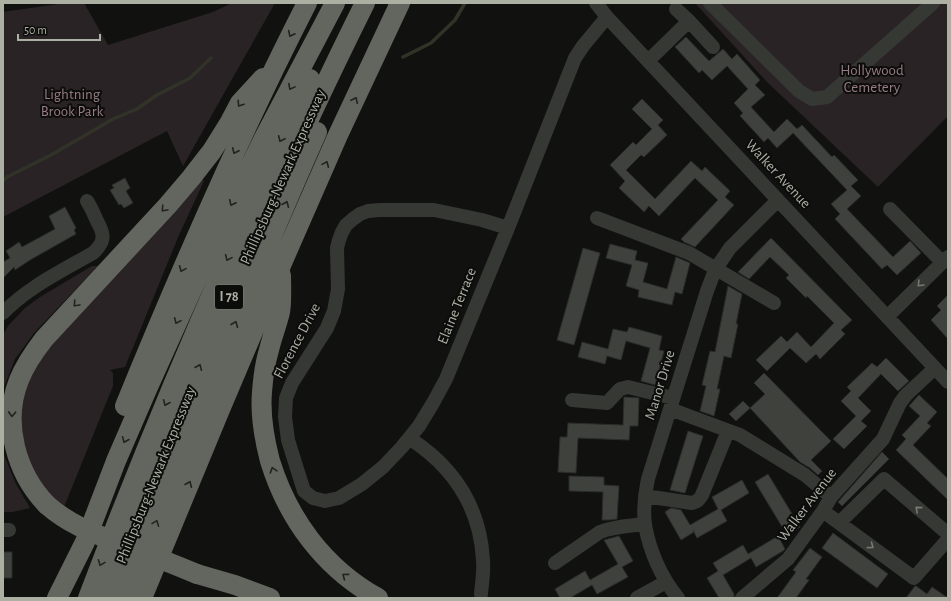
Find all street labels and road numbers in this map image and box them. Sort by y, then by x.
street label: Phillipsburg-Newark Expressway [238,87,329,267]
street label: Walker Avenue [743,137,813,211]
street label: Elaine Terrace [435,266,479,346]
road number: I 78 [215,285,243,309]
street label: Florence Drive [271,301,323,381]
street label: Manor Drive [642,348,678,422]
street label: Phillipsburg-Newark Expressway [114,384,199,566]
street label: Walker Avenue [775,465,839,545]

